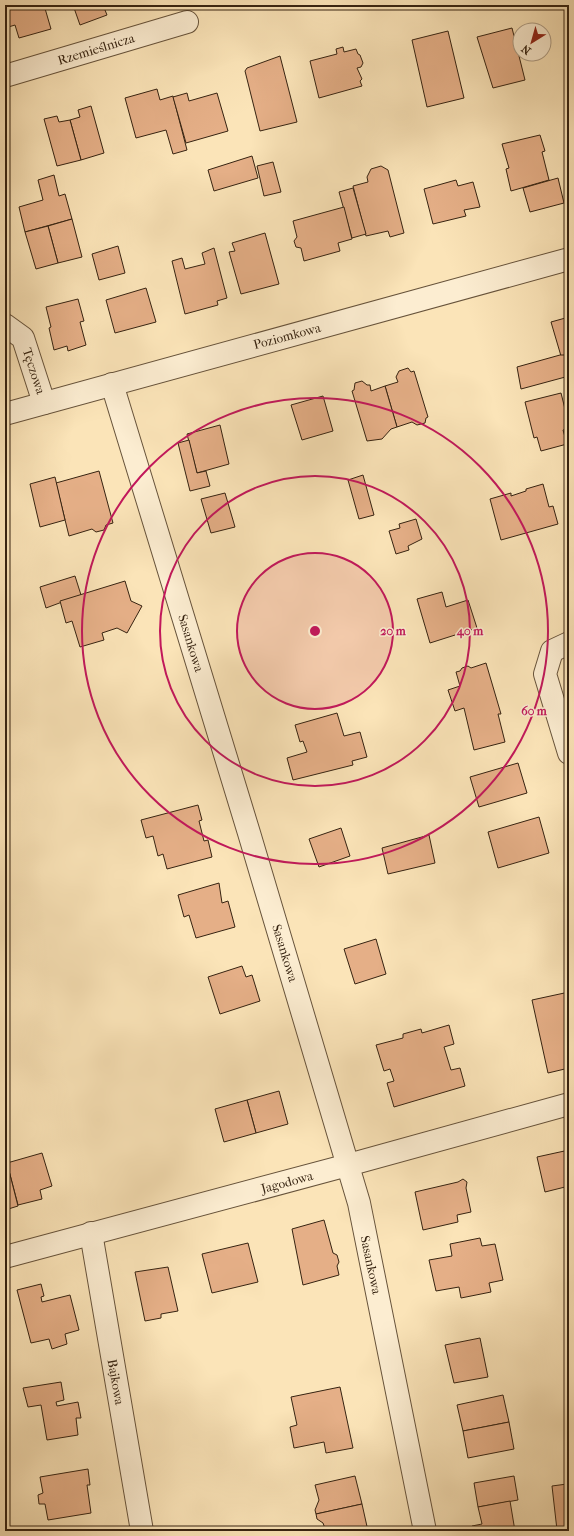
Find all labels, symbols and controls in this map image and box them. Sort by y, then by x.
north arrow [512,22,552,62]
street label: Rzemieślnicza [56,30,137,68]
text: N [519,41,534,57]
street label: Poziomkowa [252,320,323,352]
street label: Tęczowa [20,346,49,397]
street label: Sasankowa [175,612,207,675]
centre of rings [308,624,322,638]
text: 20 m [380,624,407,638]
text: 40 m [456,624,484,639]
text: 60 m [521,704,548,718]
street label: Sasankowa [269,922,301,985]
street label: Jagodowa [258,1168,316,1196]
street label: Sasankowa [357,1234,385,1297]
street label: Bajkowa [105,1358,128,1407]

